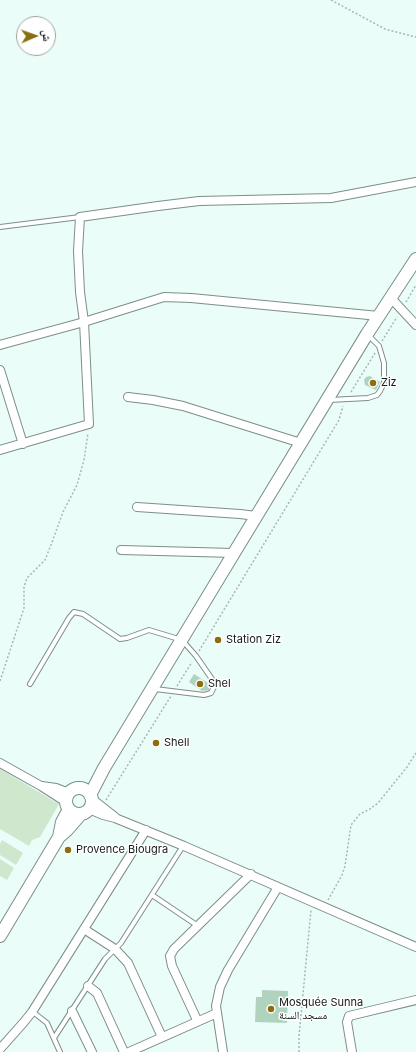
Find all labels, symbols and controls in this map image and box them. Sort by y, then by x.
north arrow [16,16,56,56]
text: ش [40,30,54,42]
place label: Ziz [381,376,397,390]
marker: Ziz [368,378,378,388]
place label: Station Ziz [226,633,281,647]
marker: Station Ziz [213,635,223,645]
place label: Shel [208,677,231,691]
marker: Shel [195,679,205,689]
place label: Shell [164,736,189,750]
marker: Shell [151,738,161,748]
place label: Provence Biougra [76,843,168,857]
marker: Provence Biougra [63,845,73,855]
place label: Mosquée Sunna مسجد السنة [279,996,363,1022]
marker: Mosquée Sunna مسجد السنة [266,1004,276,1014]

